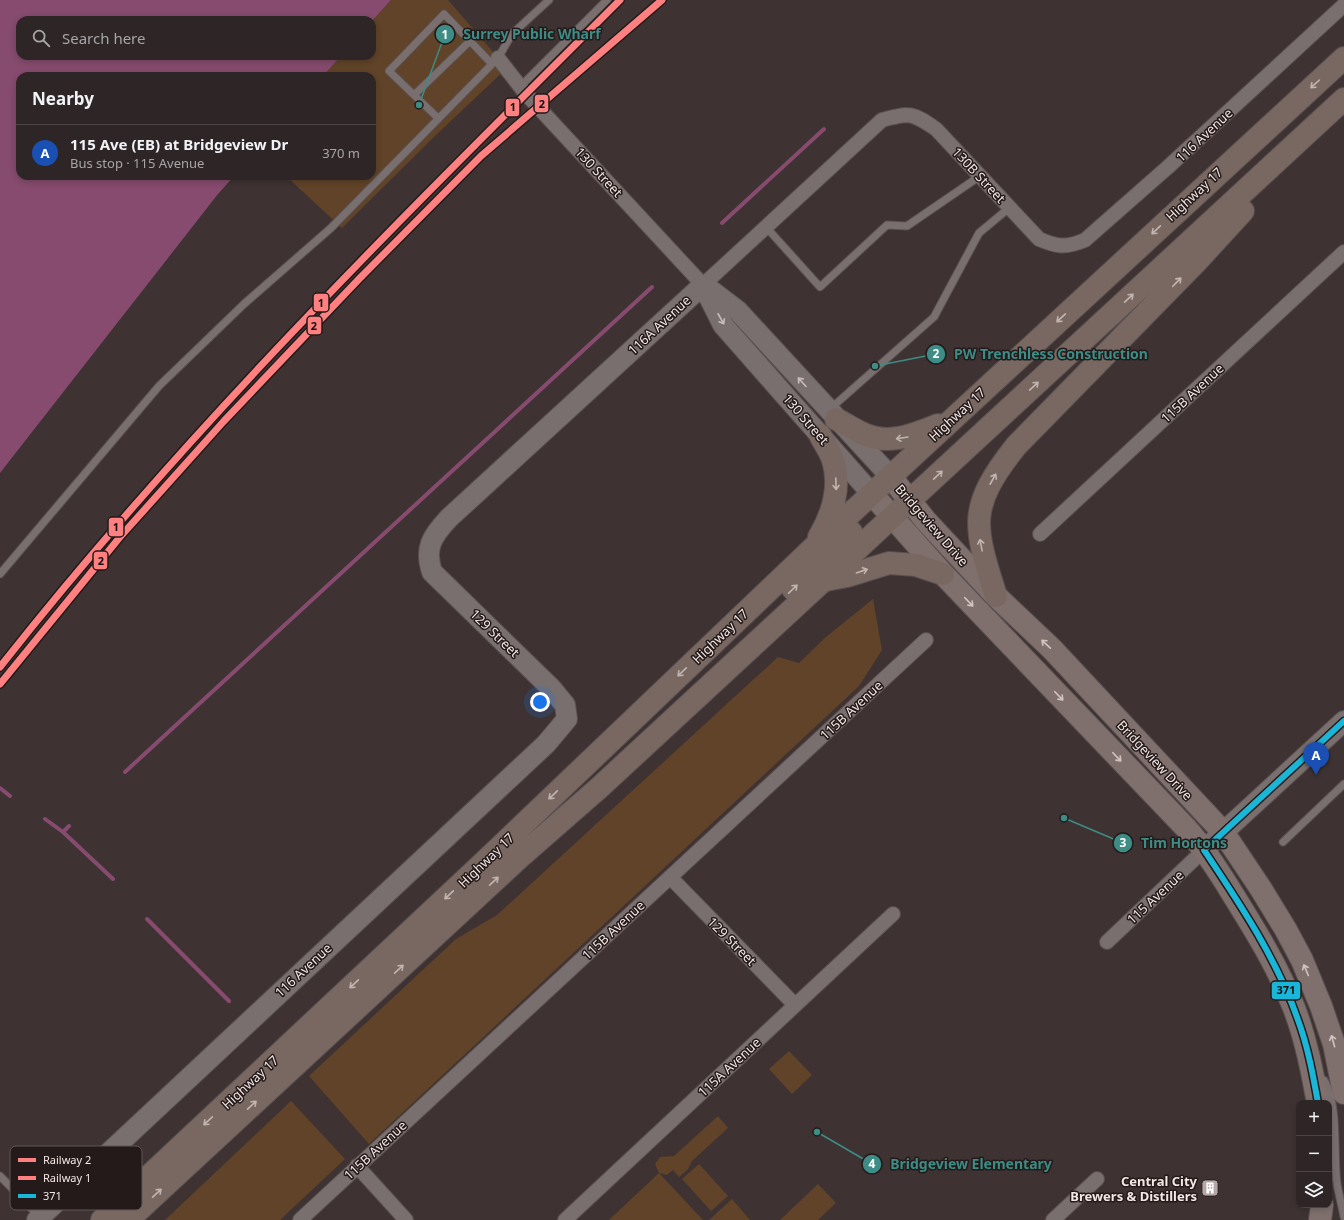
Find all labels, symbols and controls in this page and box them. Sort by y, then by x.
search box [16,16,376,60]
callout: Surrey Public Wharf [435,21,609,47]
text: Surrey Public Wharf [463,24,602,43]
text: 1 [442,26,448,43]
icon: search [30,27,52,49]
text: Search here [62,28,145,48]
one-way arrow [1310,79,1320,89]
text: Nearby [32,87,94,110]
line badge: 2 [534,94,549,113]
text: 2 [539,96,545,111]
line badge: 1 [505,98,520,117]
text: 1 [510,99,516,114]
street label: 116 Avenue [1172,104,1236,166]
text: 115 Ave (EB) at Bridgeview Dr [70,134,288,154]
street label: 130 Street [571,143,627,201]
street label: 130B Street [948,143,1010,207]
text: A [41,144,50,162]
text: 370 m [322,144,360,162]
text: Bus stop · 115 Avenue [70,154,204,172]
street label: Highway 17 [1162,163,1226,225]
one-way arrow [1151,225,1161,234]
one-way arrow [1172,277,1182,287]
street label: 116A Avenue [624,291,694,359]
line badge: 1 [313,293,329,312]
one-way arrow [1124,294,1135,303]
text: 1 [318,295,324,310]
one-way arrow [718,313,725,325]
one-way arrow [1056,313,1066,322]
line badge: 2 [307,316,322,335]
text: 2 [311,318,317,333]
callout: PW Trenchless Construction [926,341,1156,367]
text: PW Trenchless Construction [954,344,1148,363]
text: 2 [933,345,940,362]
street label: 115B Avenue [1157,359,1227,427]
one-way arrow [798,376,807,387]
one-way arrow [1029,382,1039,391]
street label: Highway 17 [925,383,989,445]
street label: 130 Street [779,390,833,449]
one-way arrow [896,434,909,442]
one-way arrow [933,470,944,479]
one-way arrow [989,473,997,485]
one-way arrow [832,478,839,491]
street label: Bridgeview Drive [891,480,973,570]
line badge: 1 [108,517,124,537]
text: 1 [113,519,119,534]
one-way arrow [977,539,985,552]
line badge: 2 [93,551,108,570]
text: 2 [98,553,104,568]
one-way arrow [856,567,869,574]
one-way arrow [788,584,798,594]
one-way arrow [965,597,974,607]
street label: 129 Street [466,605,524,661]
street label: Highway 17 [688,605,752,667]
one-way arrow [1041,639,1051,648]
one-way arrow [677,667,687,677]
street label: 115B Avenue [816,676,886,744]
one-way arrow [1054,691,1064,701]
your location [530,692,550,712]
street label: Bridgeview Drive [1113,716,1197,804]
pin: A [1303,742,1329,775]
one-way arrow [1112,751,1121,761]
one-way arrow [548,790,558,800]
street label: Highway 17 [454,829,518,891]
callout: Tim Hortons [1113,830,1235,856]
text: Tim Hortons [1141,833,1227,852]
text: 3 [1120,834,1127,851]
street label: 115 Avenue [1123,866,1187,928]
one-way arrow [489,876,499,886]
one-way arrow [444,890,454,900]
street label: 115B Avenue [578,896,648,964]
street label: 129 Street [704,913,760,969]
street label: 116 Avenue [271,939,335,1001]
one-way arrow [394,964,404,974]
one-way arrow [1302,965,1309,977]
one-way arrow [349,979,359,989]
line badge: 371 [1271,981,1301,1000]
text: 371 [1277,982,1295,997]
street label: 115A Avenue [694,1033,764,1101]
one-way arrow [1329,1035,1336,1048]
street label: Highway 17 [218,1051,282,1113]
one-way arrow [247,1100,257,1110]
map controls [1296,1100,1332,1208]
button: + [1296,1100,1332,1136]
one-way arrow [203,1116,213,1125]
street label: 115B Avenue [340,1116,410,1184]
button: − [1296,1136,1332,1172]
legend [10,1146,142,1210]
callout: Bridgeview Elementary [862,1151,1059,1177]
text: Railway 2 [43,1152,91,1167]
text: Bridgeview Elementary [890,1154,1052,1173]
text: 4 [869,1155,876,1172]
text: Railway 1 [43,1170,91,1185]
place label: Central City Brewers & Distillers [1070,1172,1198,1205]
button: layers [1296,1172,1332,1208]
building icon: Central City Brewers & Distillers [1200,1178,1220,1198]
text: 371 [43,1188,62,1203]
one-way arrow [152,1189,162,1198]

